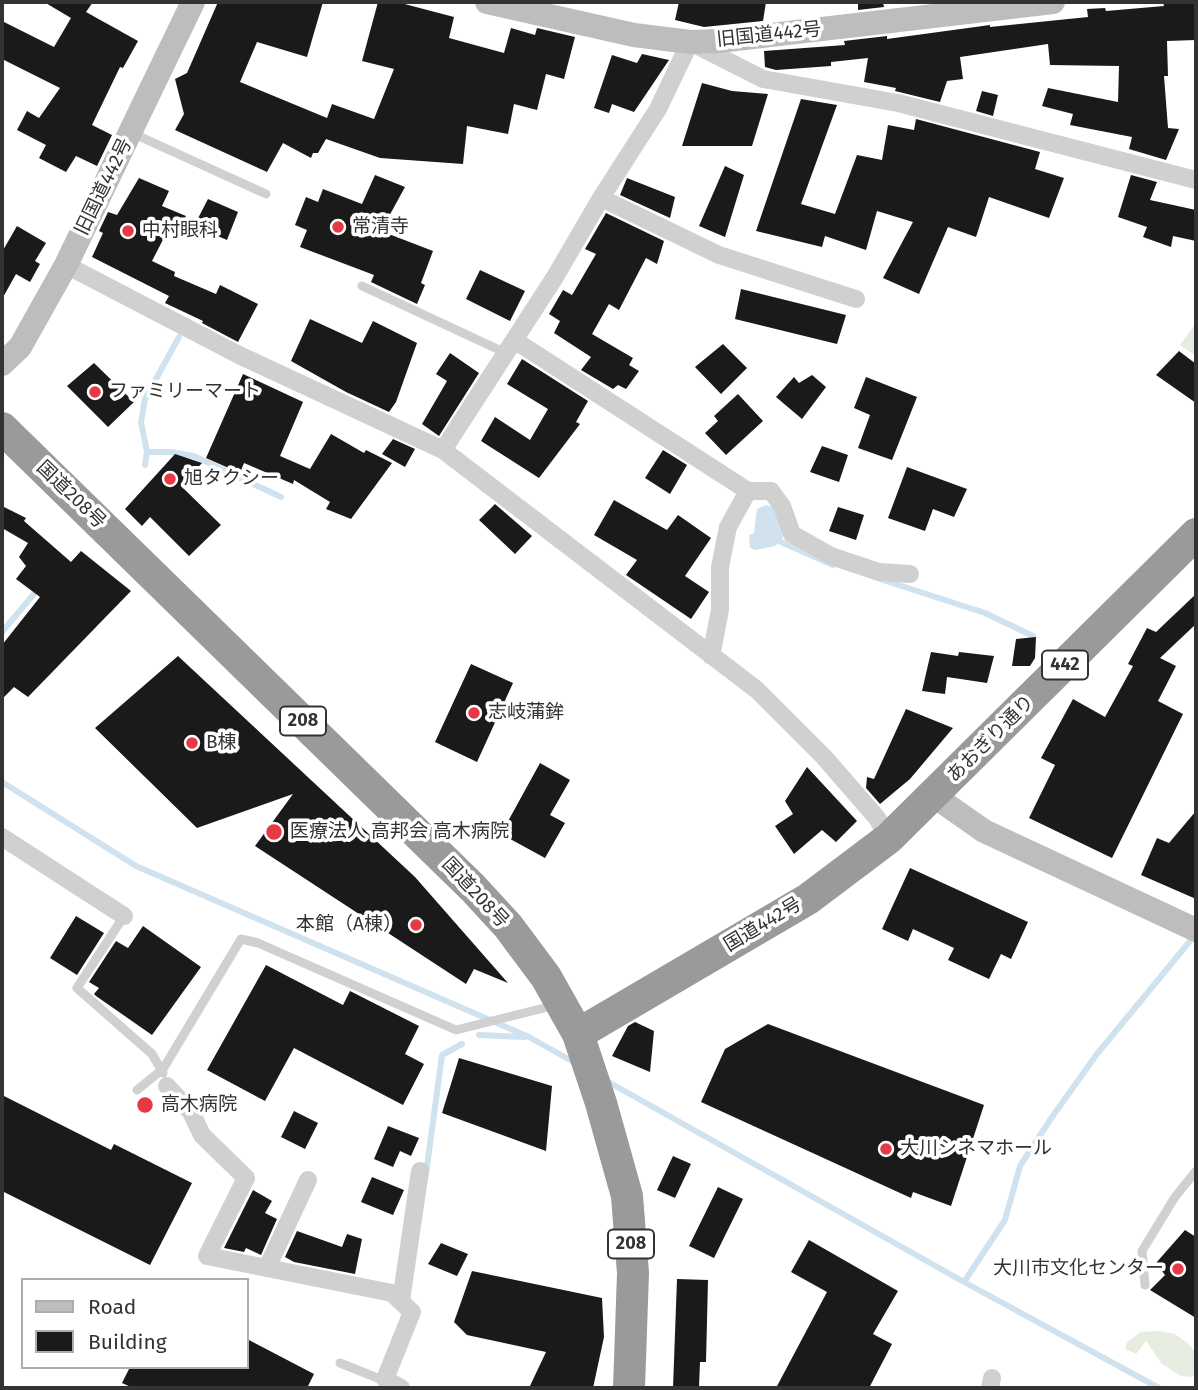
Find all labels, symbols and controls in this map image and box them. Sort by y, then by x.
street label: 旧国道442号 [715,18,823,52]
street label: 旧国道442号 [71,135,137,239]
place label: 常清寺 [352,216,409,238]
marker: 常清寺 [330,219,346,235]
place label: 中村眼科 [142,220,218,242]
marker: 中村眼科 [120,223,136,239]
place label: ファミリーマート [109,381,261,403]
marker: ファミリーマート [87,384,103,400]
street label: 国道208号 [32,456,110,534]
place label: 旭タクシー [184,468,279,490]
marker: 旭タクシー [162,471,178,487]
road number: 442 [1042,650,1088,680]
street label: あおぎり通り [943,691,1039,787]
place label: 志岐蒲鉾 [488,702,564,724]
marker: 志岐蒲鉾 [466,705,482,721]
road number: 208 [280,706,326,736]
place label: B棟 [206,732,237,754]
marker: B棟 [184,735,200,751]
place label: 医療法人 高邦会 高木病院 [290,821,509,843]
marker: 医療法人 高邦会 高木病院 [264,822,284,842]
street label: 国道208号 [437,853,513,933]
street label: 国道442号 [720,893,806,957]
place label: 本館（A棟） [296,914,402,936]
marker: 本館（A棟） [408,917,424,933]
place label: 高木病院 [161,1094,237,1116]
marker: 高木病院 [135,1095,155,1115]
place label: 大川シネマホール [900,1138,1052,1160]
marker: 大川シネマホール [878,1141,894,1157]
road number: 208 [608,1230,654,1259]
place label: 大川市文化センター [993,1258,1164,1280]
marker: 大川市文化センター [1170,1261,1186,1277]
legend [21,1278,248,1369]
text: Road [88,1294,136,1320]
text: Building [88,1329,167,1355]

